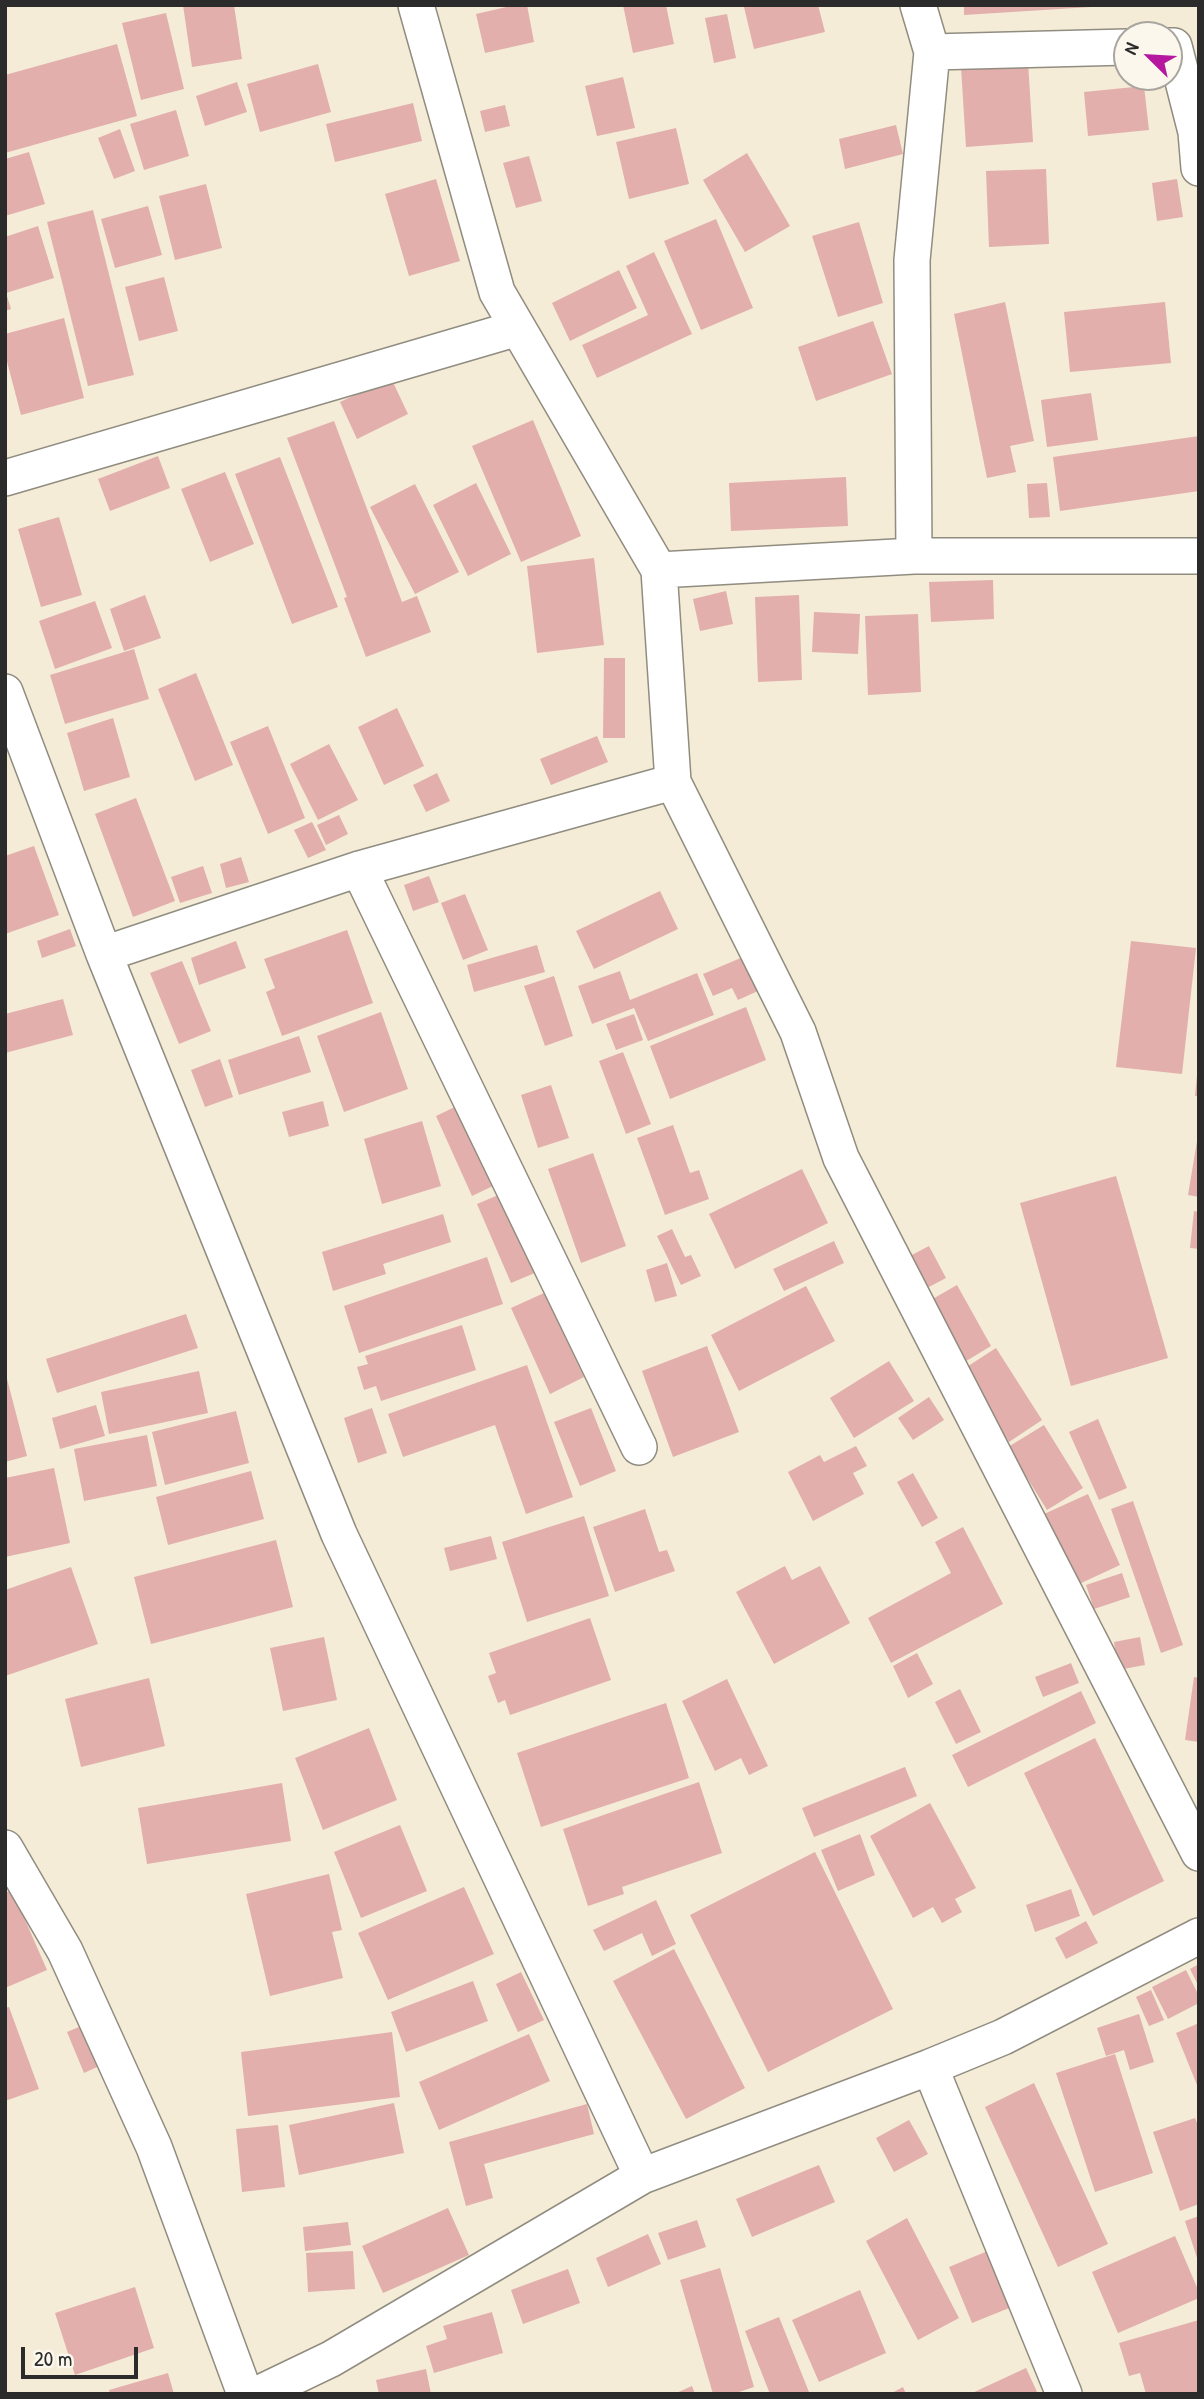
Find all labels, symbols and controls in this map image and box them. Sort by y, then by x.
north arrow [1113,21,1183,91]
text: N [1117,38,1145,58]
scale bar [24,2332,142,2376]
text: 20 m [34,2344,72,2373]

